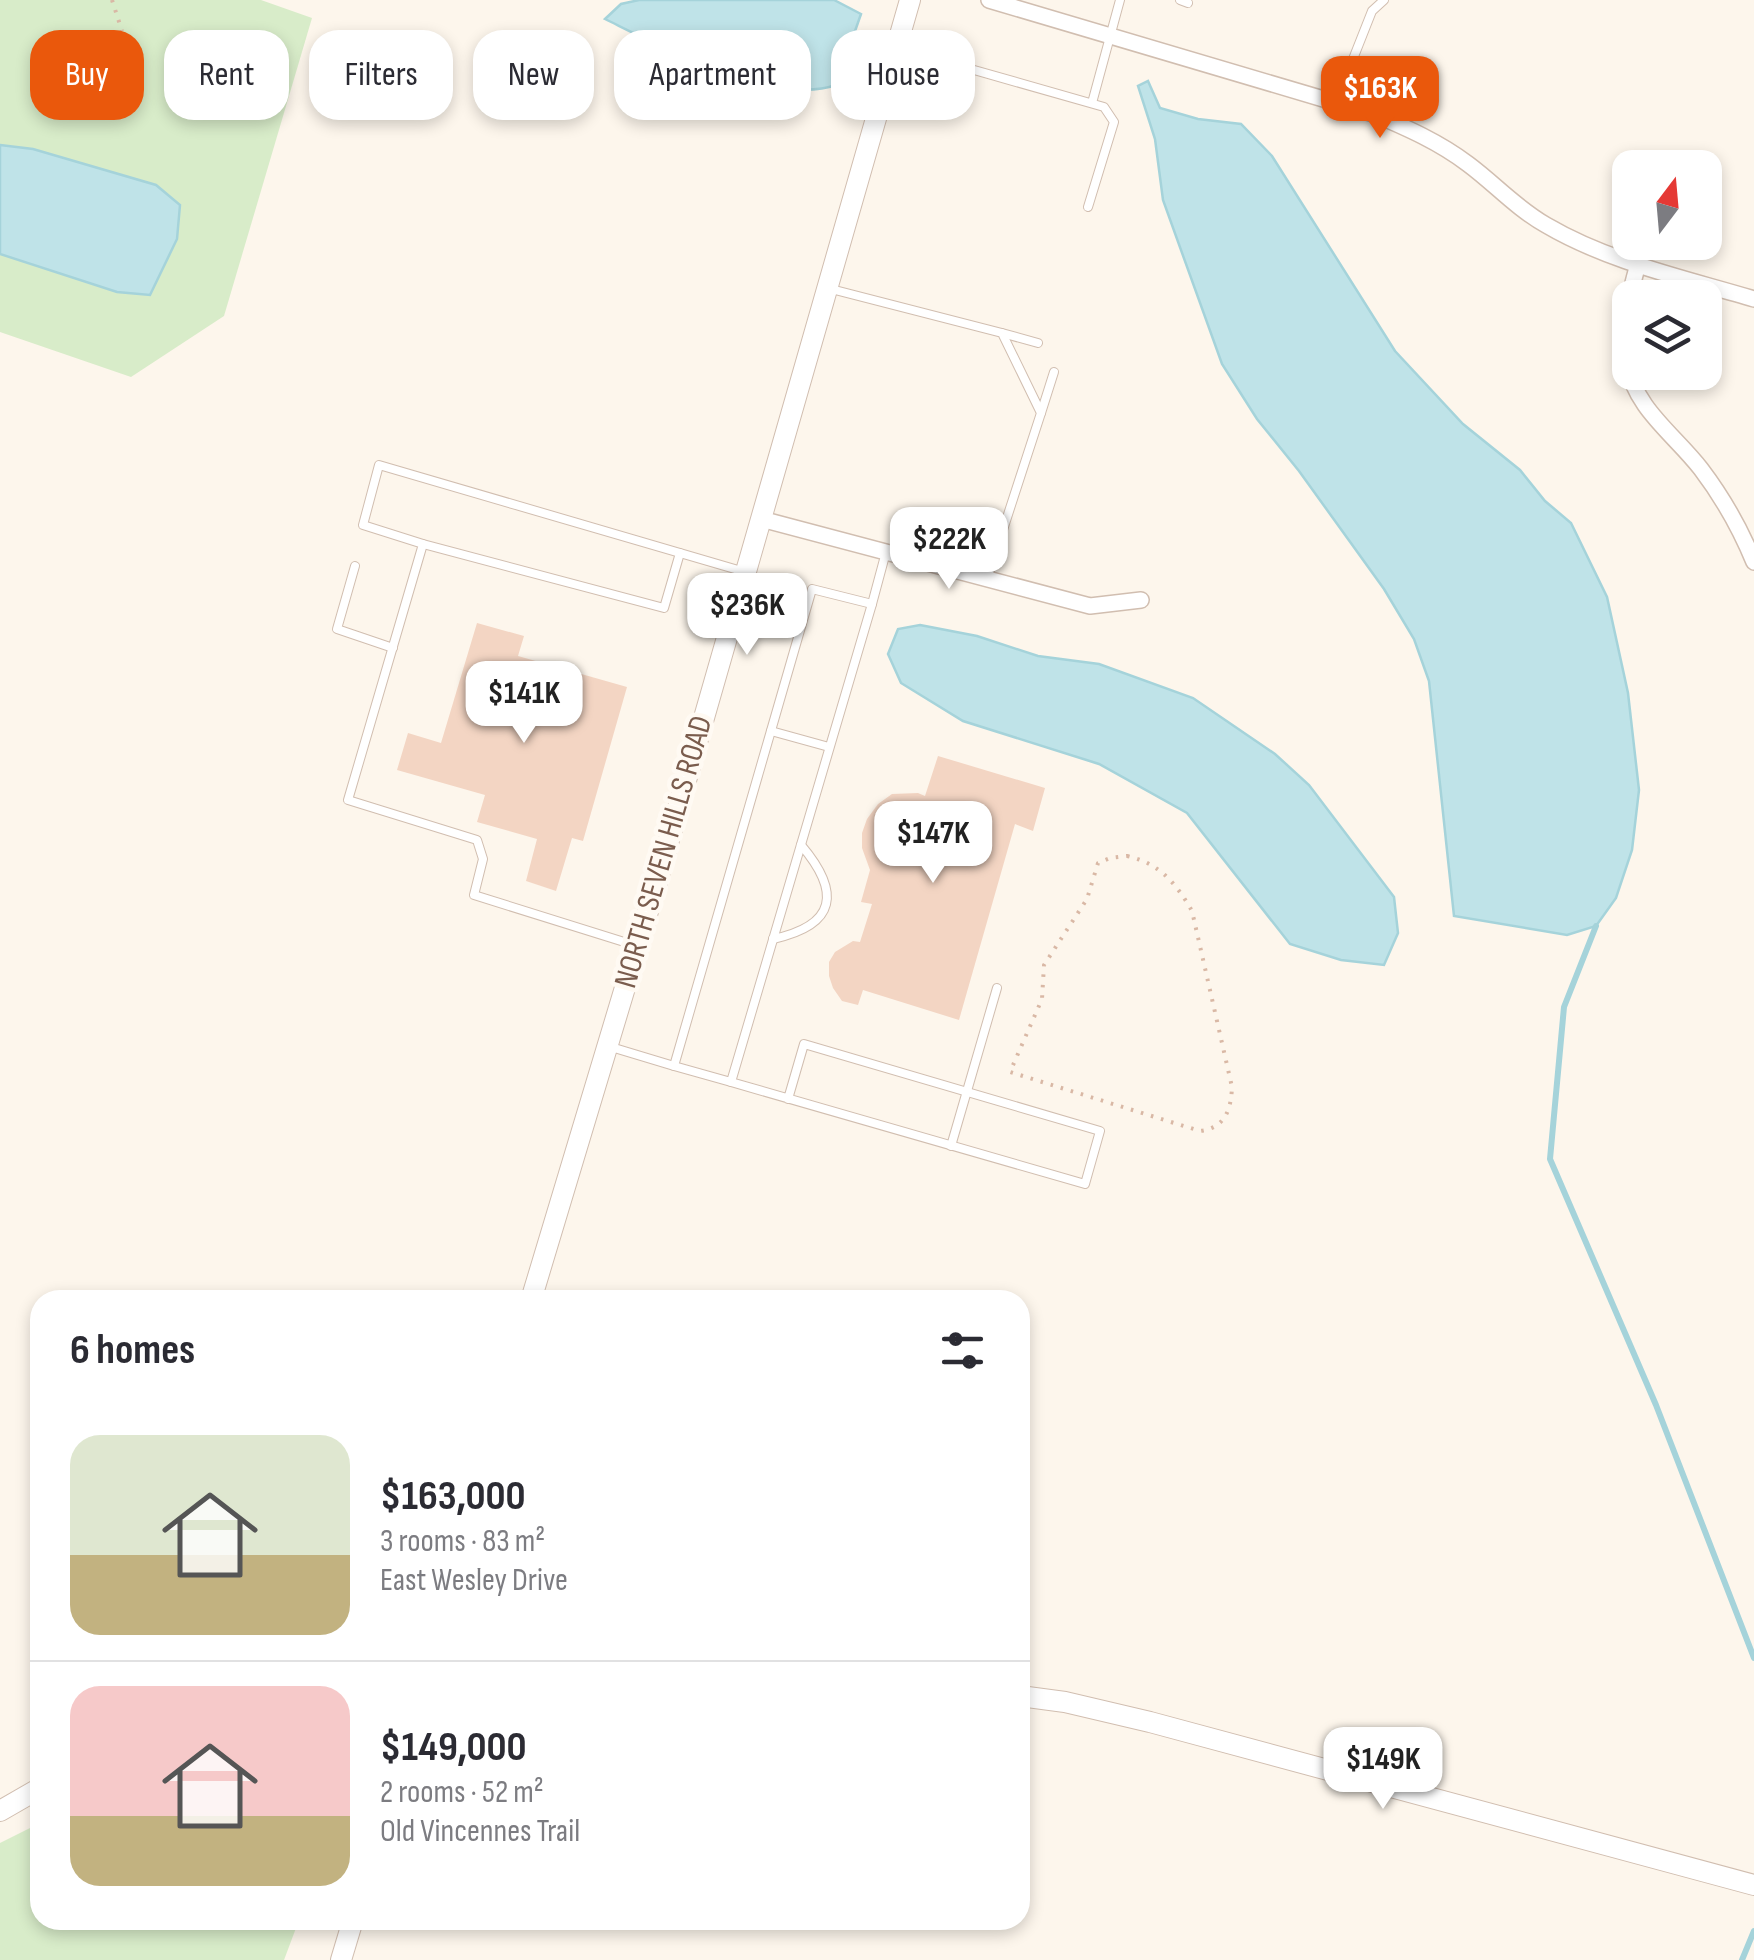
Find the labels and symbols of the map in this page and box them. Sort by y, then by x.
pin: $163K [1310,56,1450,141]
north arrow [1612,150,1722,260]
pin: $222K [879,507,1019,592]
pin: $236K [677,573,817,658]
pin: $141K [454,661,594,746]
street label: NORTH SEVEN HILLS ROAD [606,711,722,993]
pin: $147K [863,801,1003,886]
pin: $149K [1313,1727,1453,1812]

